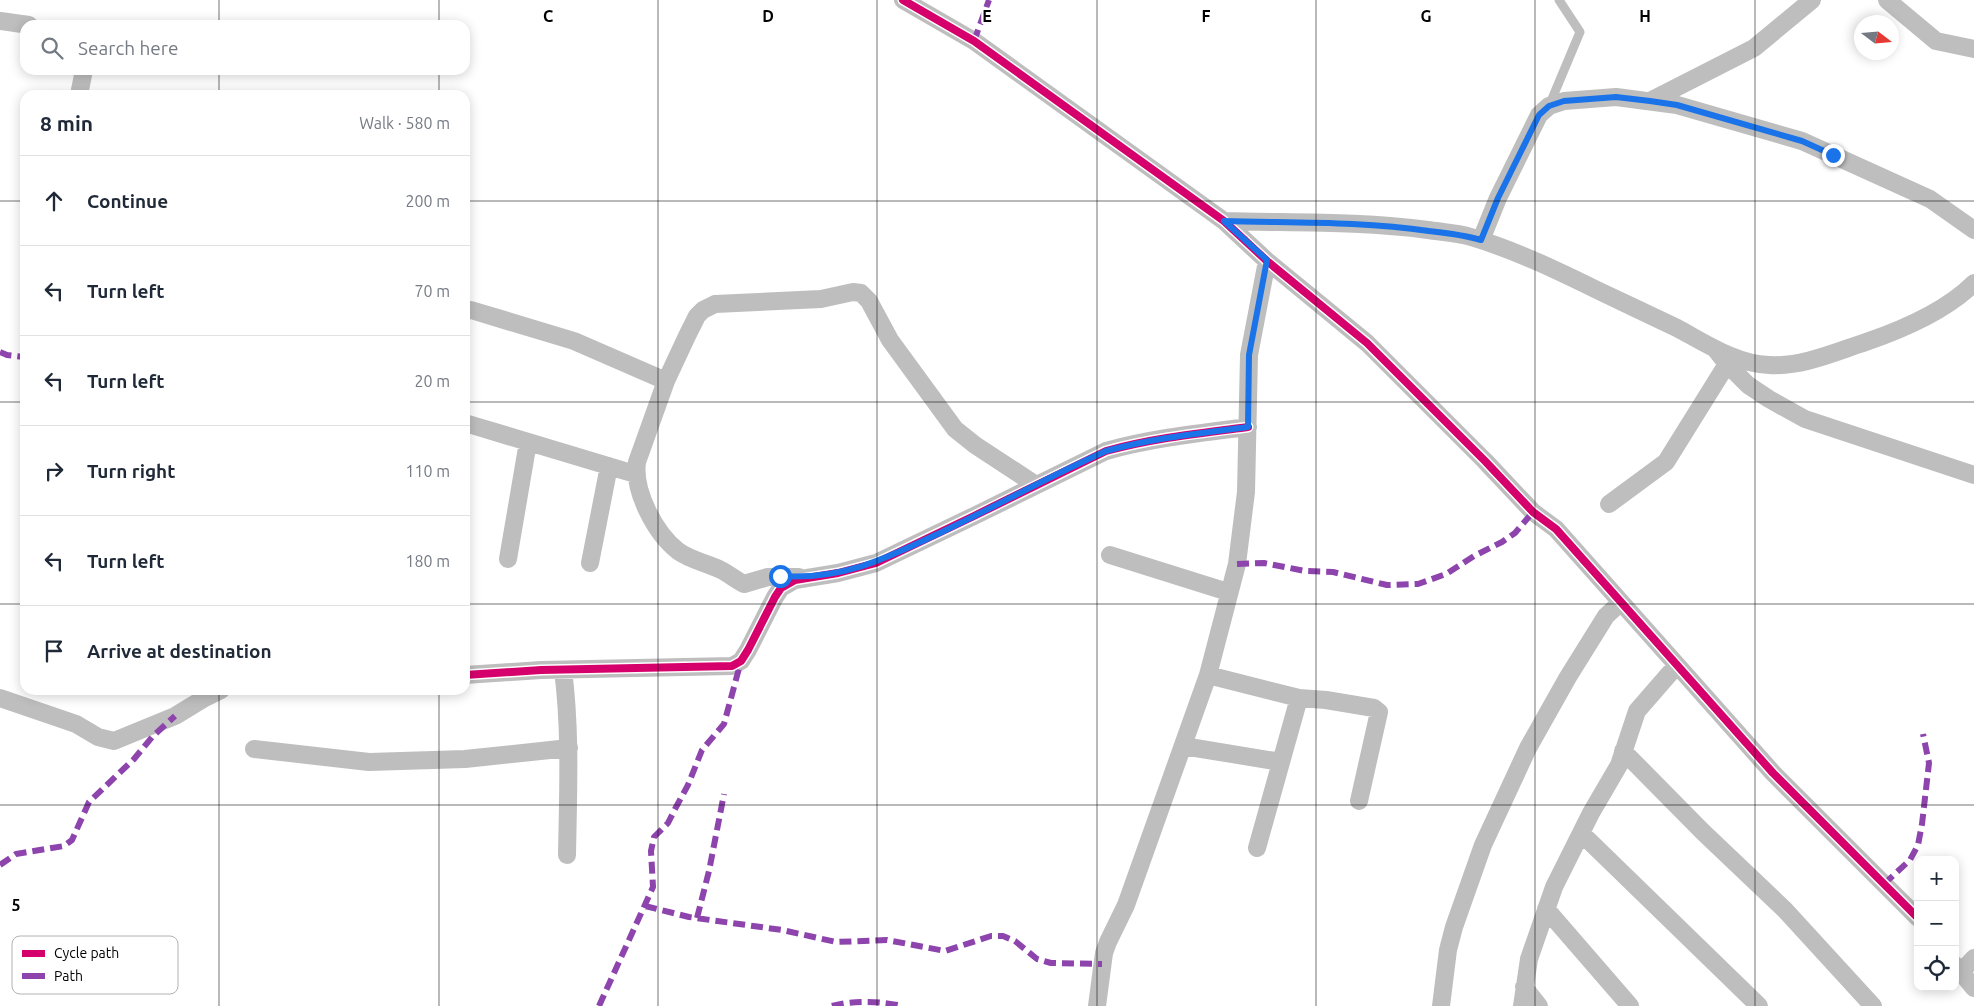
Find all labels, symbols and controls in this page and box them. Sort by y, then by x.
text: C [543,7,553,25]
text: D [762,7,774,25]
text: E [982,7,992,25]
text: F [1202,7,1211,25]
text: G [1420,7,1432,25]
text: H [1639,7,1651,25]
north arrow [1854,15,1899,60]
search box [20,20,470,75]
icon: search [38,34,66,62]
text: Search here [78,37,178,59]
text: 8 min [40,111,93,135]
text: Walk · 580 m [359,114,450,132]
route end [1822,144,1845,167]
icon: ahead [40,187,68,215]
text: Continue [87,190,168,212]
text: 200 m [405,192,450,210]
icon: left [40,277,68,305]
text: Turn left [87,280,165,302]
text: 70 m [414,282,450,300]
icon: left [40,367,68,395]
text: Turn left [87,370,165,392]
text: 20 m [414,372,450,390]
icon: right [40,457,68,485]
text: Turn right [87,460,175,482]
text: 110 m [405,462,450,480]
icon: left [40,547,68,575]
text: Turn left [87,550,165,572]
text: 180 m [405,552,450,570]
route start [769,565,792,588]
icon: arrive [40,637,68,665]
text: Arrive at destination [87,640,272,662]
map controls [1914,856,1959,991]
button: + [1914,856,1959,901]
text: 5 [11,896,21,914]
button: − [1914,901,1959,946]
legend [12,936,178,994]
text: Cycle path [54,945,119,961]
button: locate [1914,946,1959,991]
text: Path [54,968,83,984]

